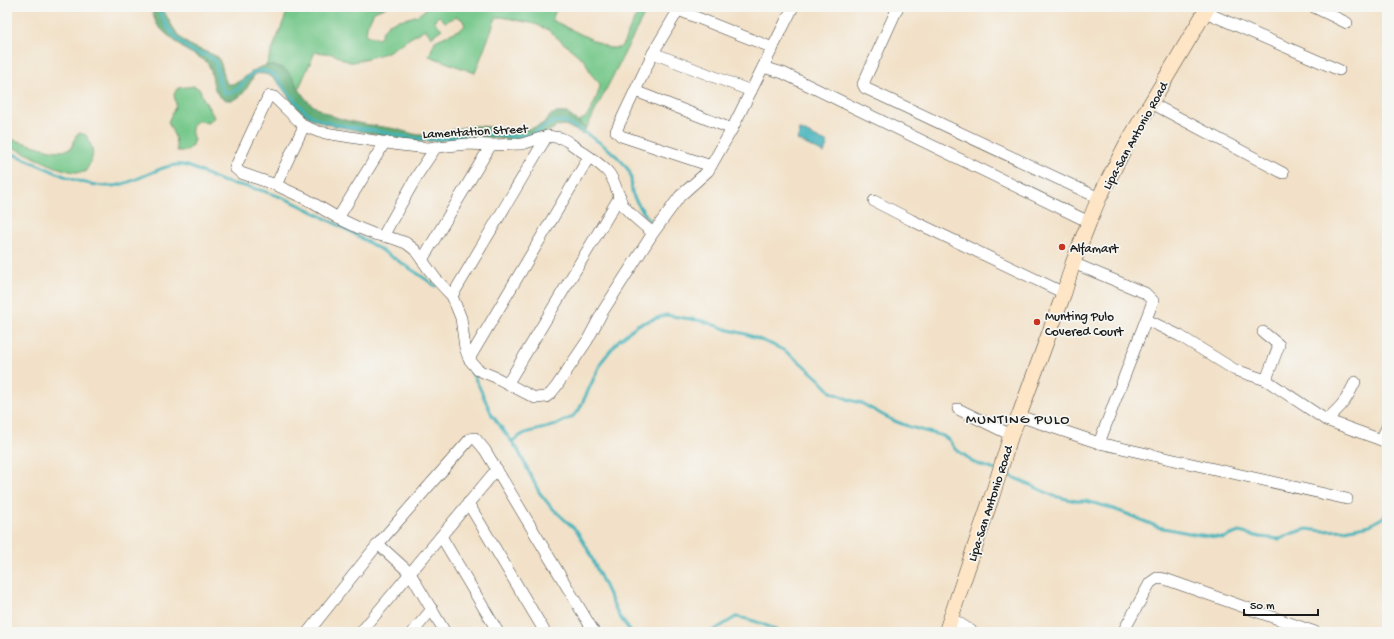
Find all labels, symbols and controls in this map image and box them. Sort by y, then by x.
street label: Lipa-San Antonio Road [1100,79,1173,193]
street label: Lamentation Street [422,122,530,143]
marker: Alfamart [1057,242,1067,252]
place label: Alfamart [1070,242,1120,257]
place label: Munting Pulo Covered Court [1045,310,1125,340]
marker: Munting Pulo Covered Court [1032,317,1042,327]
district label: MUNTING PULO [966,411,1070,429]
street label: Lipa-San Antonio Road [966,443,1018,564]
scale bar [1244,591,1318,617]
text: 50 m [1250,600,1275,614]

